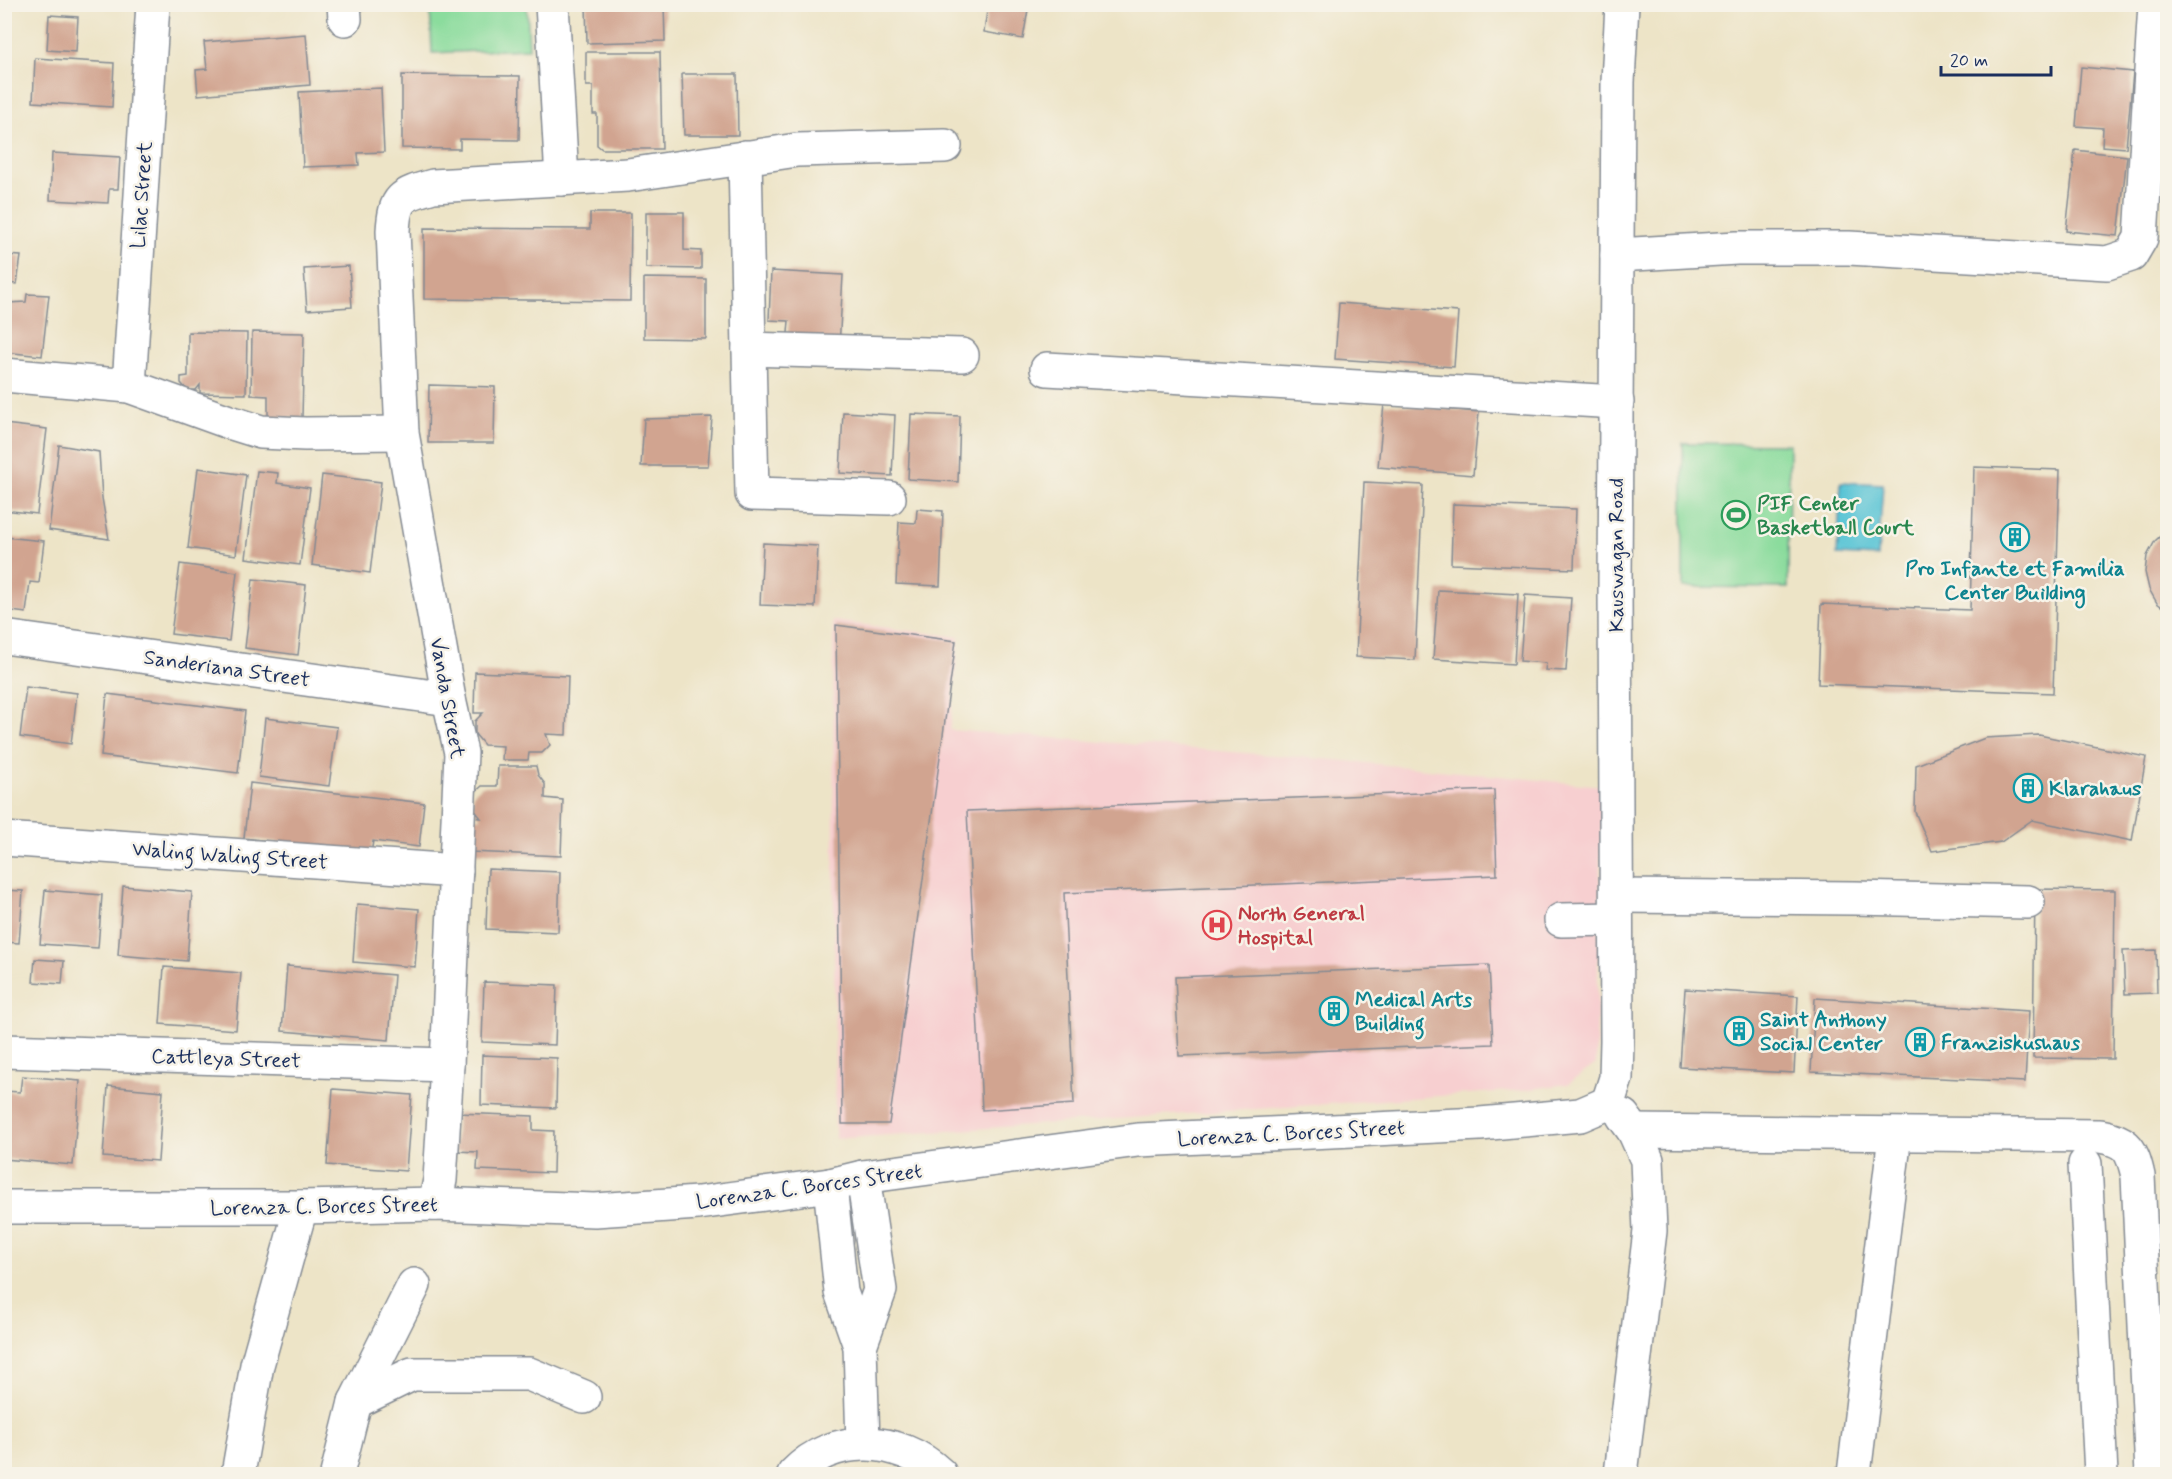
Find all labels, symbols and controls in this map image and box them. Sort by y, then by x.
scale bar [1941,39,2050,77]
text: 20 m [1950,49,1988,73]
street label: Lilac Street [124,140,160,249]
street label: Kauswagan Road [1603,478,1631,632]
place label: PIF Center Basketball Court [1757,490,1915,542]
sports icon: PIF Center Basketball Court [1720,499,1752,531]
building icon: Pro Infante et Familia Center Building [1999,521,2031,553]
place label: Pro Infante et Familia Center Building [1905,555,2125,609]
street label: Vanda Street [423,636,472,761]
street label: Sanderiana Street [142,643,312,695]
building icon: Klarahaus [2012,772,2044,804]
place label: Klarahaus [2049,775,2142,803]
street label: Waling Waling Street [131,835,329,879]
place label: North General Hospital [1238,900,1365,952]
hospital icon: North General Hospital [1201,909,1233,941]
place label: Medical Arts Building [1355,986,1473,1040]
building icon: Medical Arts Building [1318,995,1350,1027]
place label: Saint Anthony Social Center [1760,1006,1887,1058]
building icon: Saint Anthony Social Center [1723,1015,1755,1047]
building icon: Franziskushaus [1904,1026,1936,1058]
place label: Franziskushaus [1941,1029,2081,1057]
street label: Cattleya Street [151,1042,301,1076]
street label: Lorenza C. Borces Street [1177,1114,1406,1154]
street label: Lorenza C. Borces Street [694,1157,924,1217]
street label: Lorenza C. Borces Street [210,1191,438,1223]

